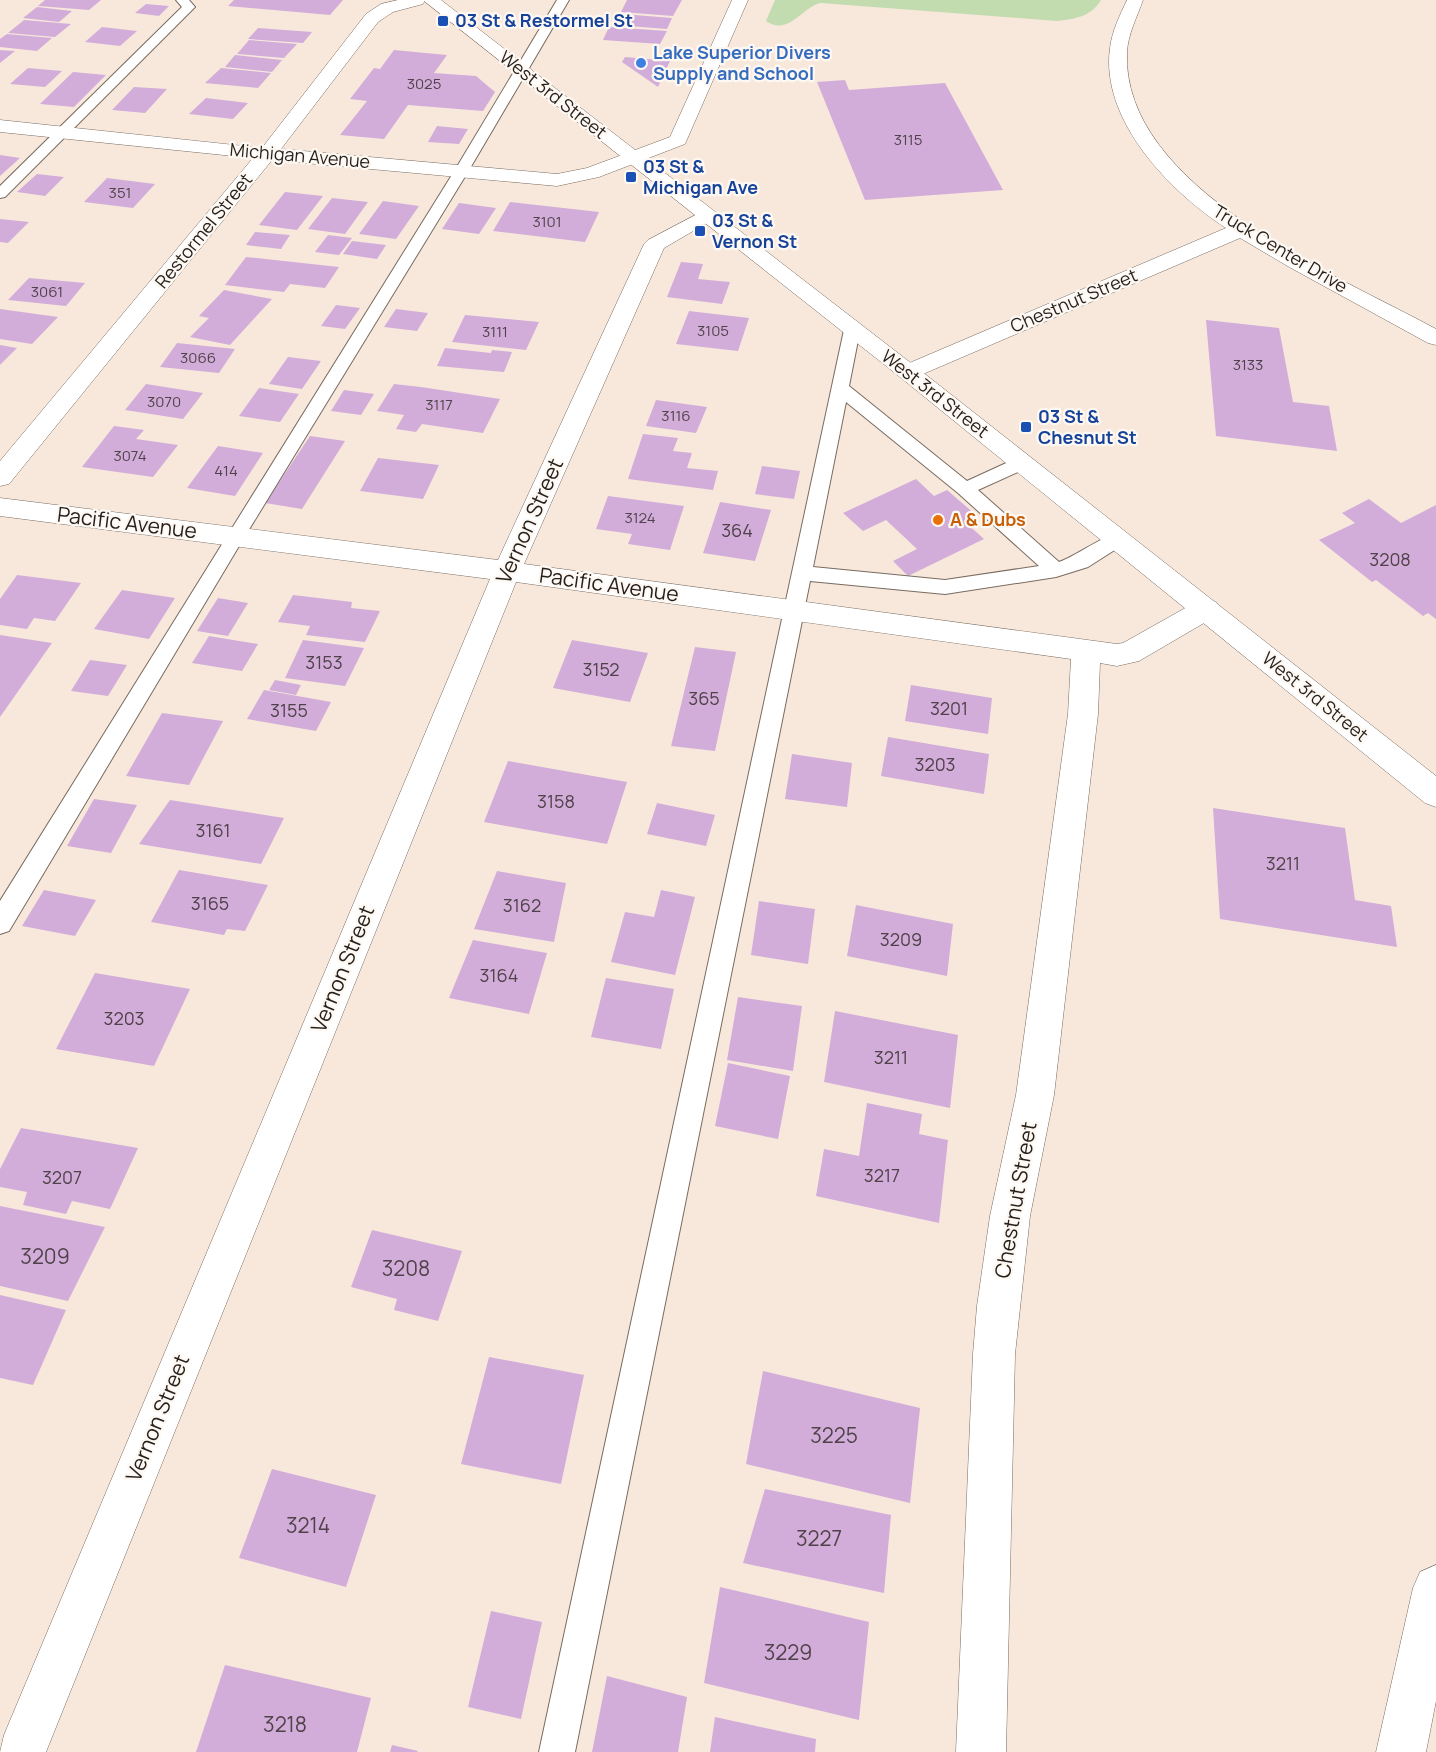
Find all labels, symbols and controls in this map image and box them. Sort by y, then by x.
place label: 03 St & Restormel St [455,8,633,32]
marker: 03 St & Restormel St [436,14,450,28]
place label: Lake Superior Divers Supply and School [653,40,831,85]
street label: West 3rd Street [495,45,612,144]
marker: Lake Superior Divers Supply and School [634,56,648,70]
house number: 3025 [407,73,441,94]
house number: 3115 [894,129,922,150]
street label: Michigan Avenue [229,137,371,173]
place label: 03 St & Michigan Ave [643,154,758,199]
street label: Restormel Street [149,168,257,293]
marker: 03 St & Michigan Ave [624,170,638,184]
house number: 351 [109,182,131,203]
street label: Truck Center Drive [1209,198,1352,298]
place label: 03 St & Vernon St [712,208,797,253]
house number: 3101 [532,211,562,232]
marker: 03 St & Vernon St [693,224,707,238]
street label: Chestnut Street [1006,263,1141,338]
house number: 3061 [31,281,63,302]
house number: 3105 [697,320,729,341]
house number: 3111 [482,321,508,342]
street label: West 3rd Street [877,344,994,443]
house number: 3066 [180,347,216,368]
house number: 3133 [1233,354,1263,375]
house number: 3070 [147,391,181,412]
house number: 3117 [425,394,453,415]
place label: 03 St & Chesnut St [1038,404,1137,449]
house number: 3116 [661,405,691,426]
marker: 03 St & Chesnut St [1019,420,1033,434]
house number: 3074 [113,445,147,466]
street label: Vernon Street [489,453,569,588]
house number: 414 [214,460,238,481]
street label: Pacific Avenue [56,500,199,544]
house number: 3124 [624,507,656,528]
place label: A & Dubs [950,507,1026,531]
marker: A & Dubs [931,513,945,527]
house number: 364 [721,518,753,542]
house number: 3208 [1369,547,1411,571]
street label: Pacific Avenue [538,560,681,608]
street label: West 3rd Street [1258,646,1374,746]
house number: 3153 [305,650,343,674]
house number: 3152 [582,657,620,681]
house number: 365 [688,686,720,710]
house number: 3201 [930,696,968,720]
house number: 3155 [270,698,308,722]
house number: 3203 [914,752,956,776]
house number: 3158 [537,789,575,813]
house number: 3161 [196,818,230,842]
house number: 3211 [1266,851,1300,875]
house number: 3165 [191,891,229,915]
house number: 3162 [503,893,541,917]
street label: Vernon Street [304,901,380,1036]
house number: 3209 [880,927,922,951]
house number: 3164 [480,963,518,987]
house number: 3203 [103,1006,145,1030]
house number: 3211 [874,1045,908,1069]
street label: Chestnut Street [987,1119,1043,1280]
house number: 3217 [864,1163,900,1187]
house number: 3207 [42,1165,82,1189]
house number: 3209 [20,1242,70,1270]
house number: 3208 [382,1254,430,1282]
street label: Vernon Street [119,1350,195,1485]
house number: 3225 [810,1421,858,1449]
house number: 3214 [286,1511,330,1539]
house number: 3227 [796,1524,842,1552]
house number: 3229 [764,1638,812,1666]
house number: 3218 [263,1710,307,1738]

